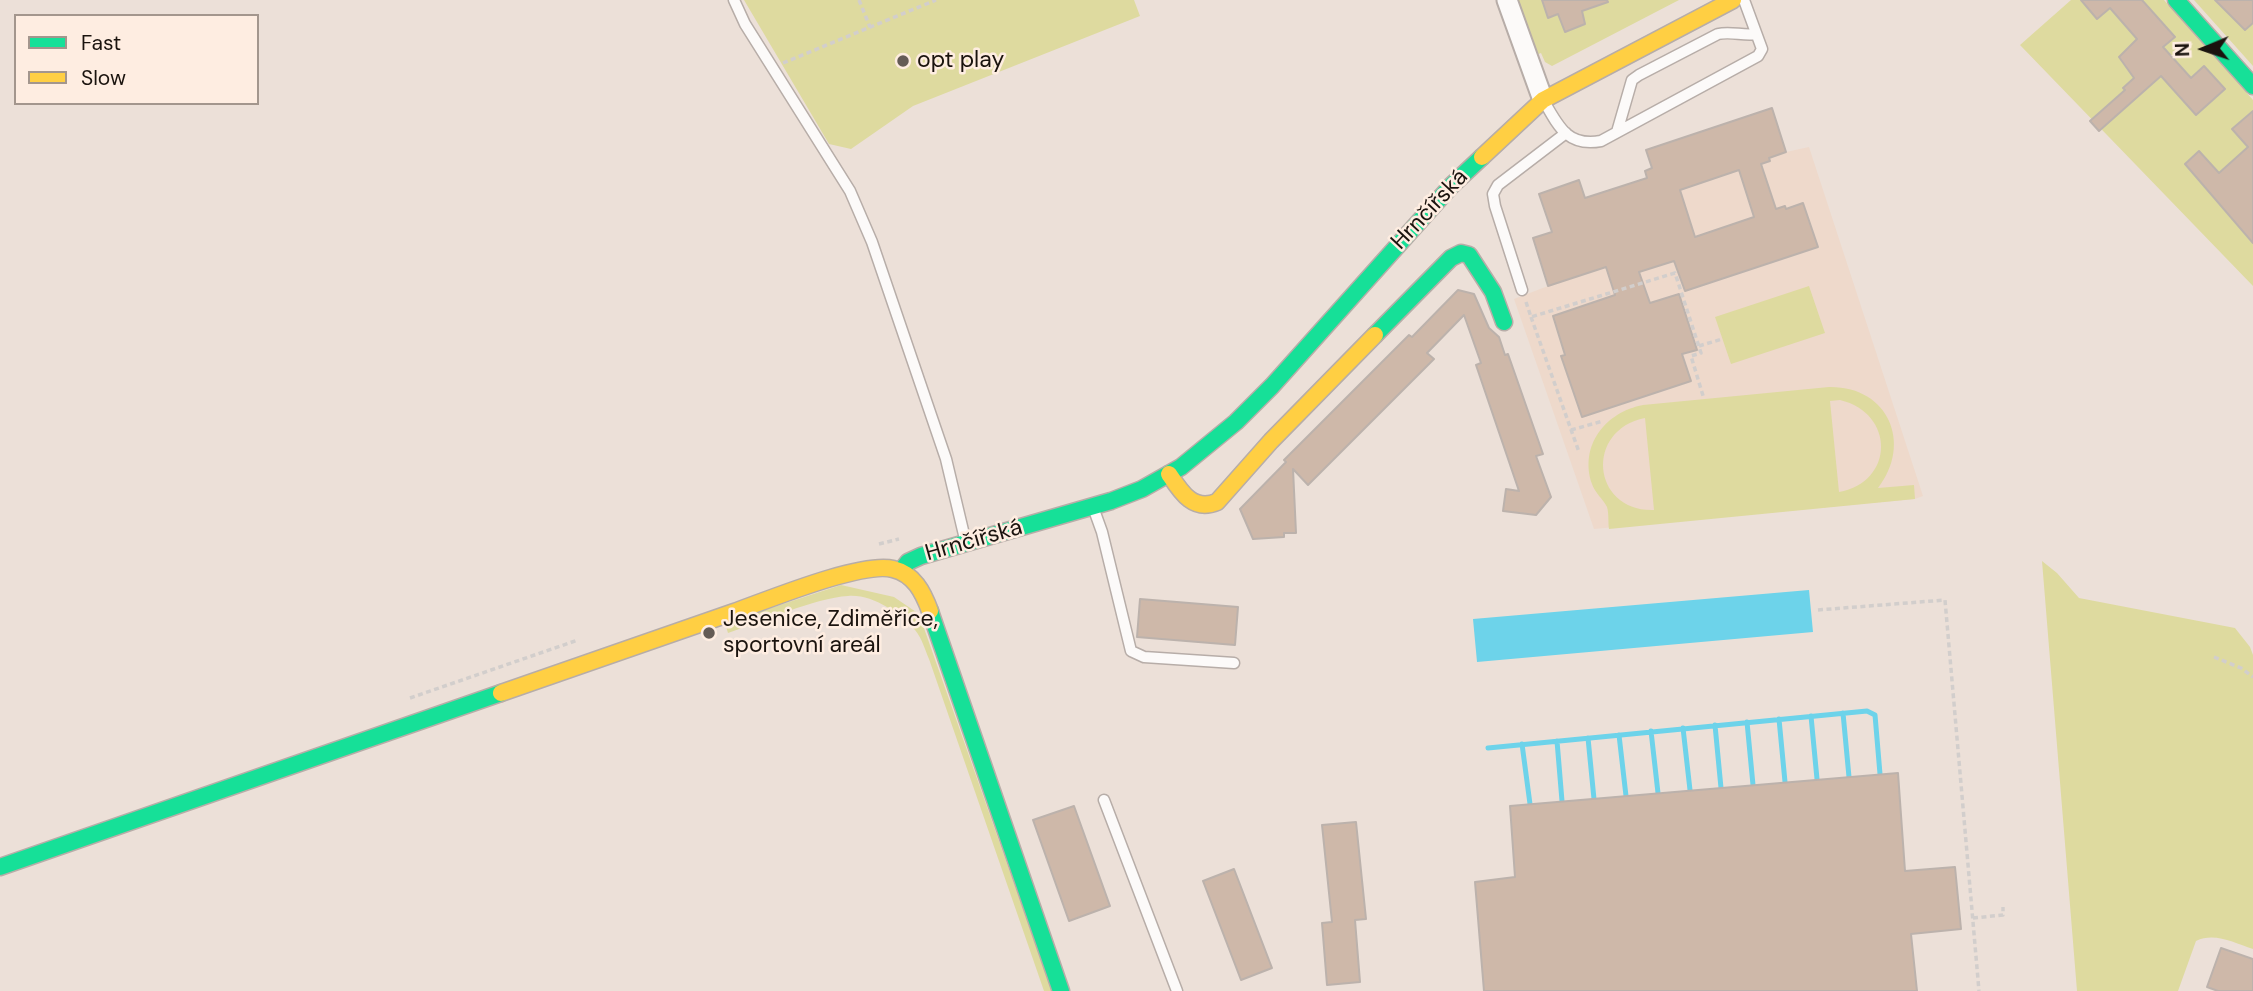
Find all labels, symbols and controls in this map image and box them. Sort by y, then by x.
legend [14,14,259,105]
north arrow [2169,14,2239,84]
text: Fast [81,29,121,57]
text: N [2170,42,2195,57]
place label: opt play [917,47,1004,75]
marker: opt play [895,53,911,69]
text: Slow [81,64,126,92]
street label: Hrnčířská [1386,164,1474,256]
street label: Hrnčířská [922,514,1026,568]
place label: Jesenice, Zdiměřice, sportovní areál [723,606,938,660]
marker: Jesenice, Zdiměřice, sportovní areál [701,625,717,641]

